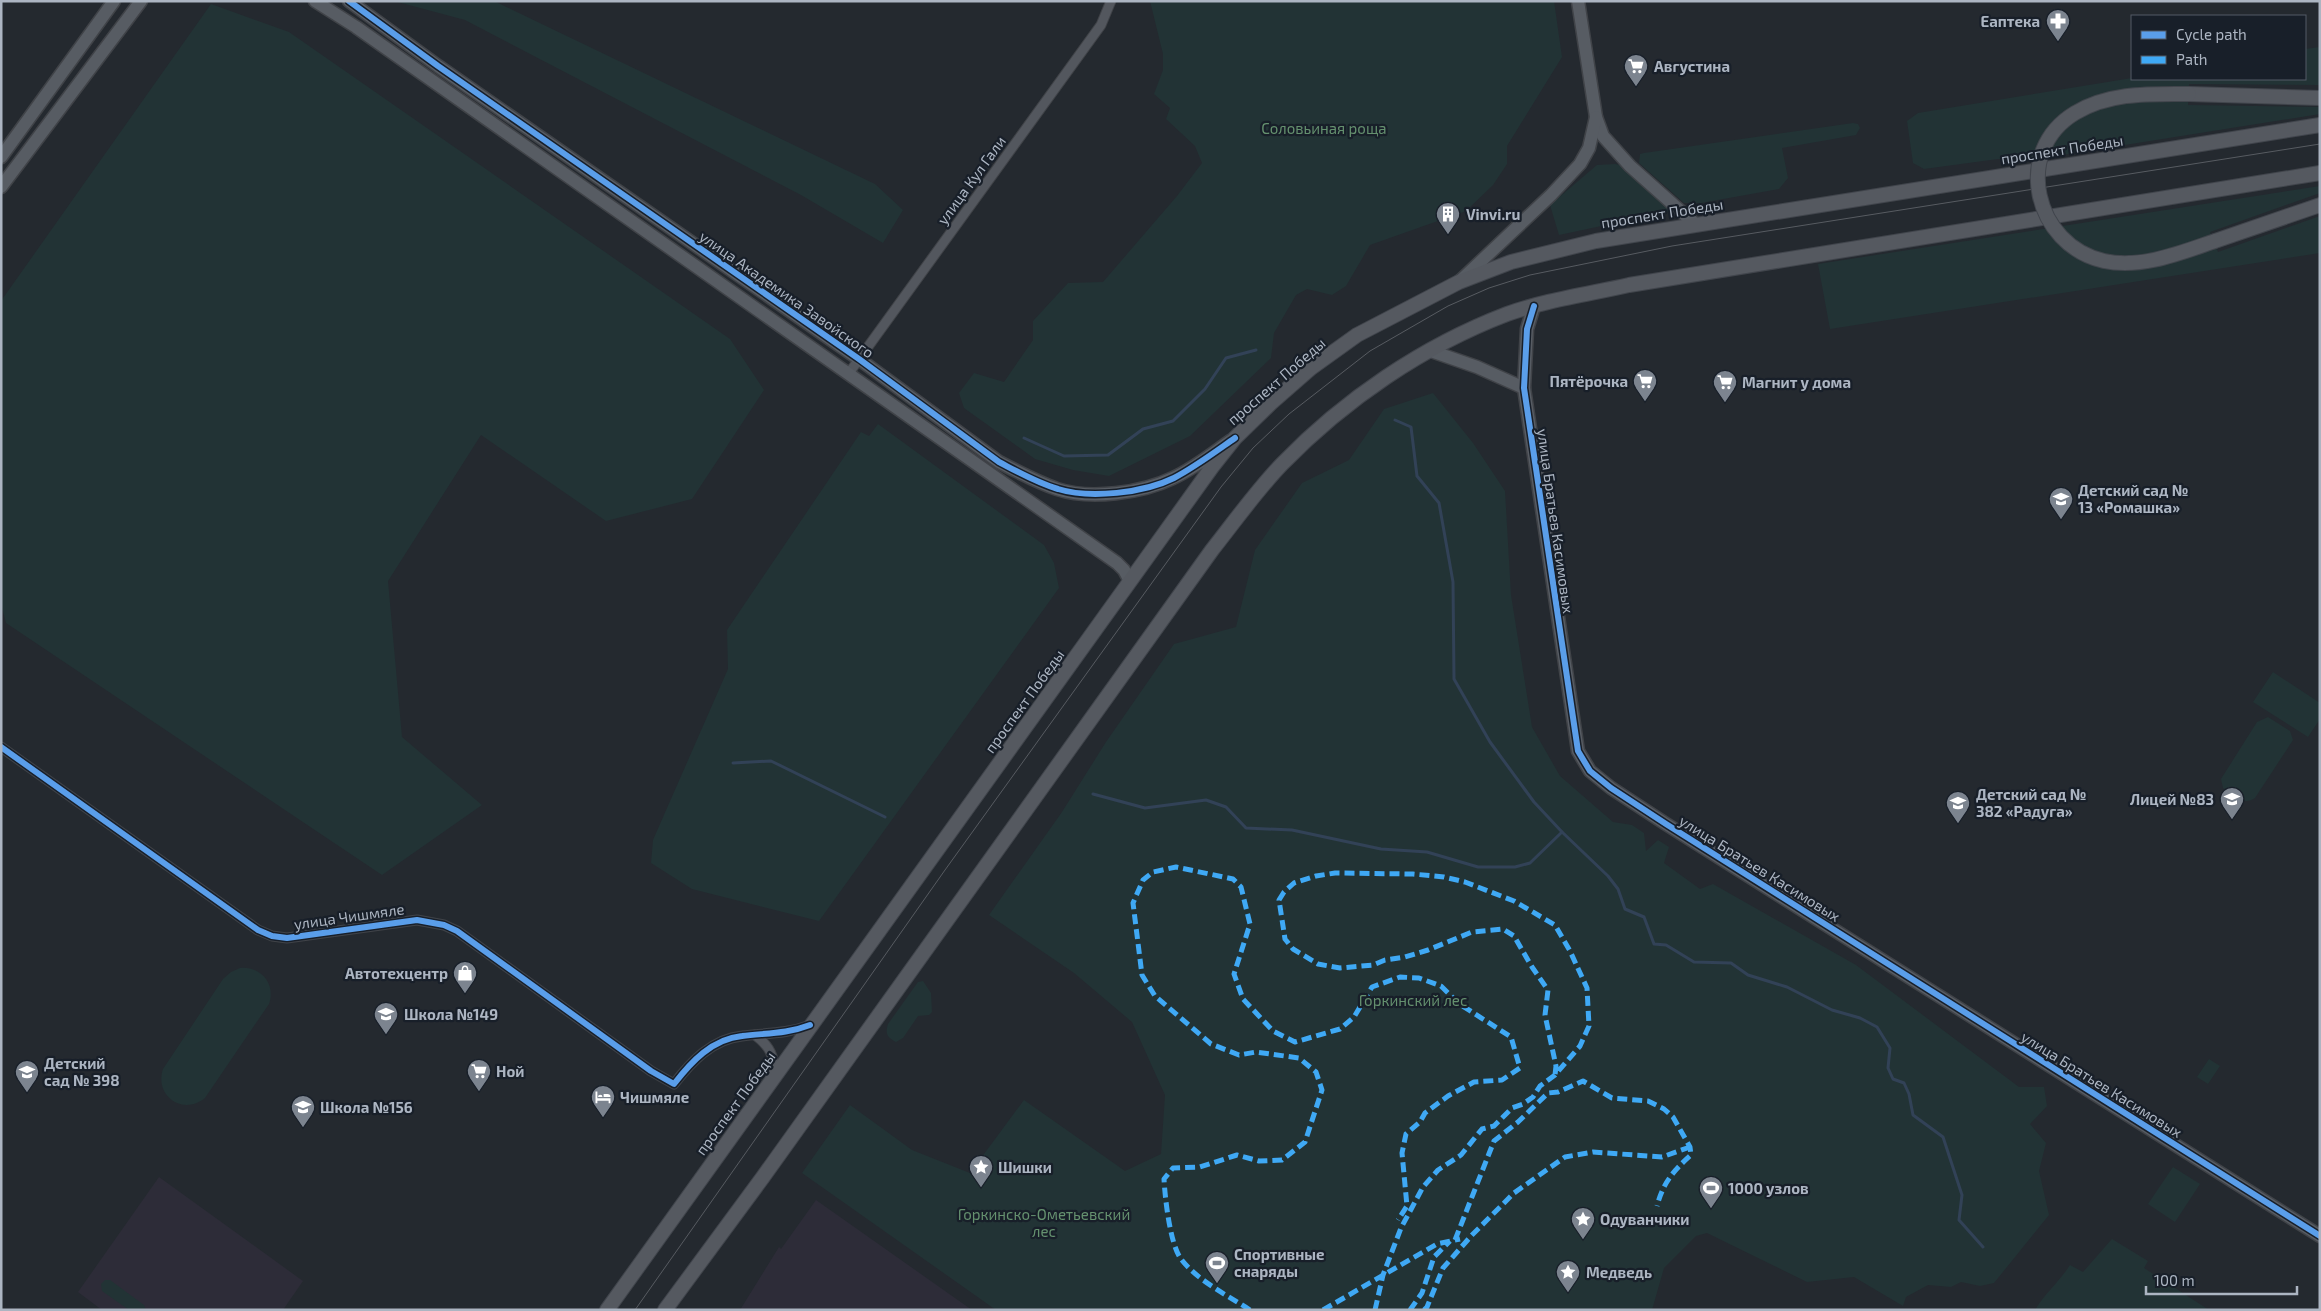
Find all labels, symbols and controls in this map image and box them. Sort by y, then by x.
pharmacy icon: Еаптека [2045,8,2071,42]
place label: Еаптека [1981,12,2040,30]
legend [2131,15,2306,80]
text: Cycle path [2176,25,2247,43]
text: Path [2176,50,2207,68]
supermarket icon: Августина [1623,53,1649,87]
place label: Августина [1654,57,1730,75]
park label: Соловьиная роща [1261,119,1387,137]
street label: проспект Победы [2000,130,2124,168]
street label: улица Кул Гали [933,132,1010,228]
street label: проспект Победы [1600,194,1724,232]
building icon: Vinvi.ru [1435,201,1461,235]
place label: Vinvi.ru [1466,205,1520,223]
street label: улица Академика Завойского [696,227,878,362]
street label: проспект Победы [1223,334,1329,428]
supermarket icon: Пятёрочка [1632,368,1658,402]
supermarket icon: Магнит у дома [1712,369,1738,403]
place label: Пятёрочка [1549,372,1628,390]
place label: Магнит у дома [1742,373,1851,391]
street label: улица Братьев Касимовых [1533,427,1578,615]
place label: Детский сад № 13 «Ромашка» [2078,481,2188,516]
school or university icon: Детский сад № 13 «Ромашка» [2048,486,2074,520]
street label: проспект Победы [980,646,1068,756]
place label: Детский сад № 382 «Радуга» [1976,785,2086,820]
school or university icon: Лицей №83 [2219,786,2245,820]
school or university icon: Детский сад № 382 «Радуга» [1945,790,1971,824]
place label: Лицей №83 [2130,790,2214,808]
street label: улица Братьев Касимовых [1676,811,1844,926]
street label: улица Чишмяле [293,899,406,934]
shop icon: Автотехцентр [452,960,478,994]
place label: Автотехцентр [345,964,448,982]
park label: Горкинский лес [1359,991,1467,1009]
school or university icon: Школа №149 [373,1001,399,1035]
place label: Школа №149 [404,1005,498,1023]
street label: улица Братьев Касимовых [2018,1027,2186,1142]
street label: проспект Победы [691,1048,779,1158]
place label: Детский сад № 398 [44,1054,120,1089]
supermarket icon: Ной [466,1058,492,1092]
school or university icon: Детский сад № 398 [14,1059,40,1093]
place label: Ной [496,1062,524,1080]
hotel icon: Чишмяле [590,1084,616,1118]
place label: Чишмяле [620,1088,689,1106]
school or university icon: Школа №156 [290,1094,316,1128]
place label: Школа №156 [320,1098,413,1116]
place icon: Шишки [968,1154,994,1188]
place label: Шишки [998,1158,1052,1176]
sports icon: 1000 узлов [1698,1175,1724,1209]
place label: 1000 узлов [1728,1179,1809,1197]
park label: Горкинско-Ометьевский лес [958,1205,1130,1240]
place icon: Одуванчики [1570,1206,1596,1240]
place label: Одуванчики [1600,1210,1689,1228]
place label: Спортивные снаряды [1234,1245,1324,1280]
sports icon: Спортивные снаряды [1204,1250,1230,1284]
place icon: Медведь [1555,1259,1581,1293]
place label: Медведь [1586,1263,1652,1281]
scale bar [2146,1264,2297,1296]
text: 100 m [2154,1271,2195,1289]

